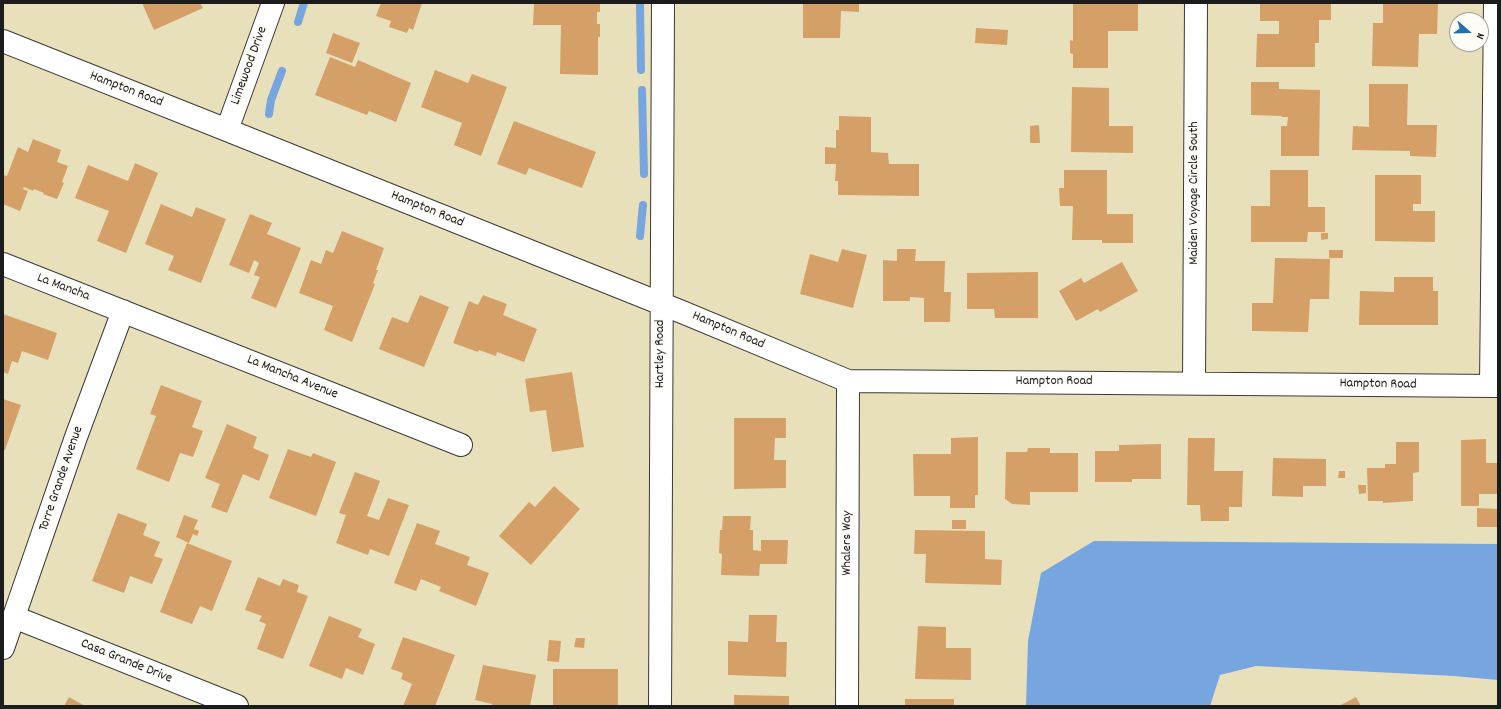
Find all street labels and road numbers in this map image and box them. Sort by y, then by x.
street label: Limewood Drive [228,24,272,108]
street label: Hampton Road [87,68,165,112]
street label: Maiden Voyage Circle South [1187,121,1203,265]
street label: Hampton Road [388,188,466,232]
street label: La Mancha [34,270,92,306]
street label: Hampton Road [689,308,767,354]
street label: Hartley Road [653,320,669,388]
street label: La Mancha Avenue [244,352,340,404]
street label: Hampton Road [1015,374,1093,390]
street label: Hampton Road [1339,376,1417,394]
street label: Torre Grande Avenue [36,424,88,534]
street label: Whalers Way [840,510,856,576]
street label: Casa Grande Drive [78,636,174,688]

